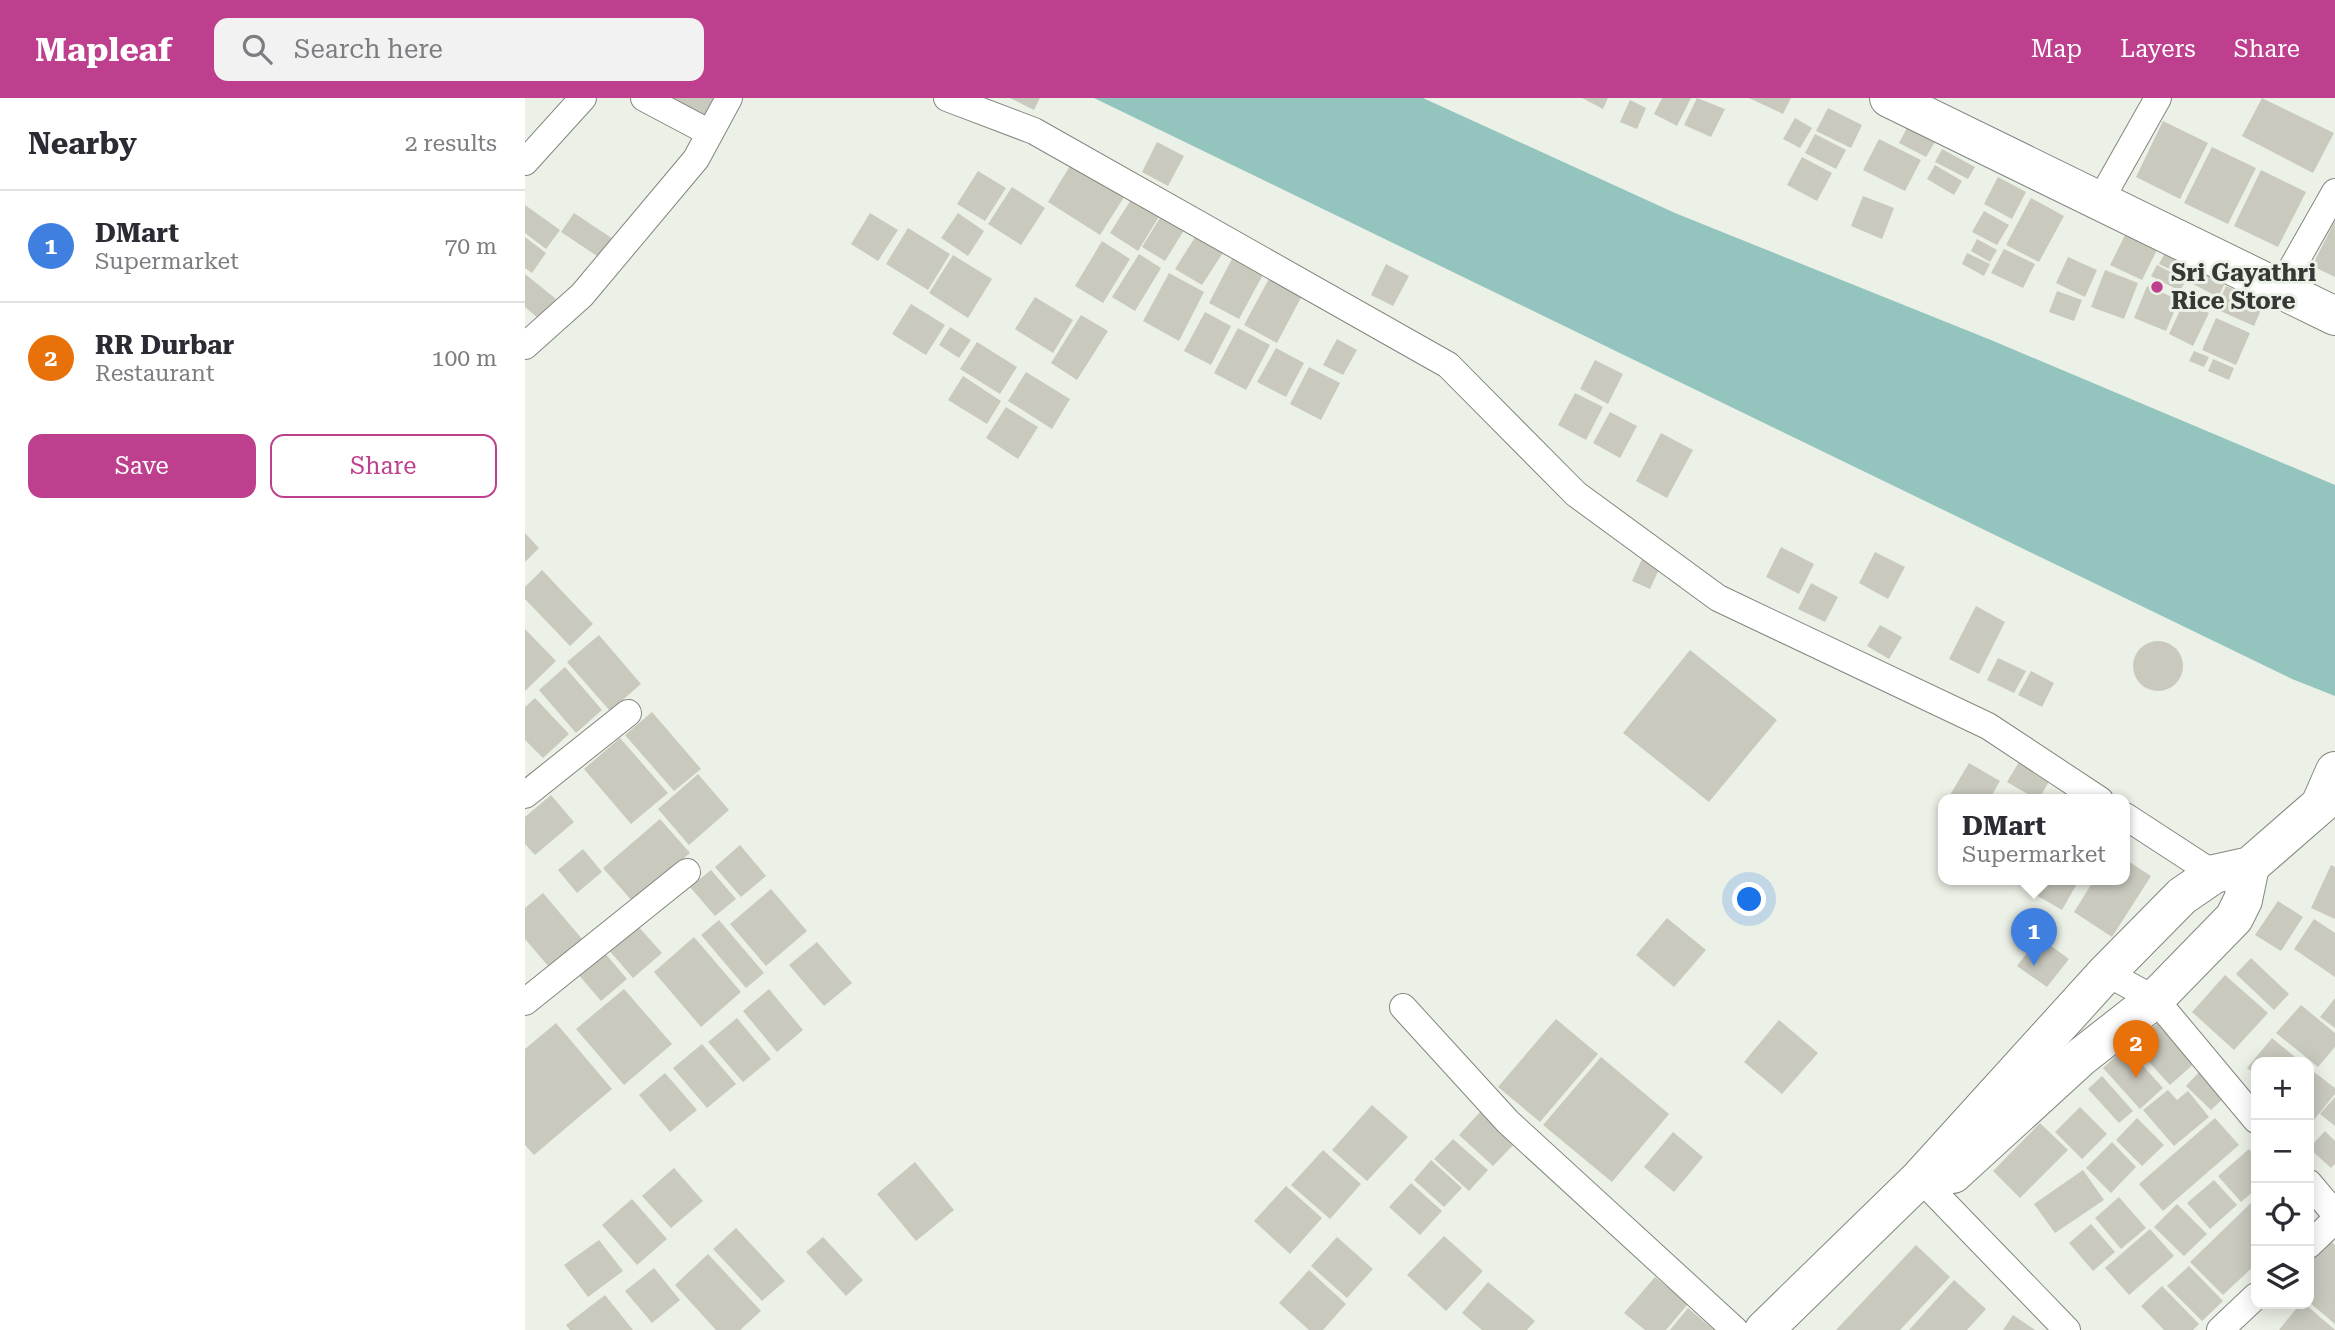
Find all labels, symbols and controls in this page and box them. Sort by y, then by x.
search box [214,18,704,81]
text: Mapleaf [35,30,172,69]
icon: search [238,30,276,68]
text: Search here [294,34,443,64]
text: Map [2031,35,2082,63]
text: Layers [2120,35,2196,63]
text: Share [2234,35,2300,63]
text: Nearby [28,126,137,161]
text: 2 results [405,130,497,157]
text: DMart [95,218,179,248]
text: 1 [45,233,57,260]
text: 70 m [444,233,497,260]
text: Supermarket [95,248,239,275]
place label: Sri Gayathri Rice Store [2171,259,2316,315]
marker: Sri Gayathri Rice Store [2149,279,2165,295]
text: RR Durbar [95,330,234,360]
text: 2 [45,345,57,372]
text: 100 m [432,345,497,372]
text: Restaurant [95,360,214,387]
button: Save [28,434,256,498]
button: Share [270,434,497,498]
popup [1938,794,2130,885]
text: DMart [1962,811,2046,841]
text: Supermarket [1962,841,2106,868]
your location [1732,882,1766,916]
pin: 1 [2011,908,2057,966]
pin: 2 [2113,1020,2159,1078]
map controls [2251,1057,2314,1309]
button: + [2251,1057,2314,1120]
button: − [2251,1120,2314,1183]
button: locate [2251,1183,2314,1246]
button: layers [2251,1246,2314,1309]

